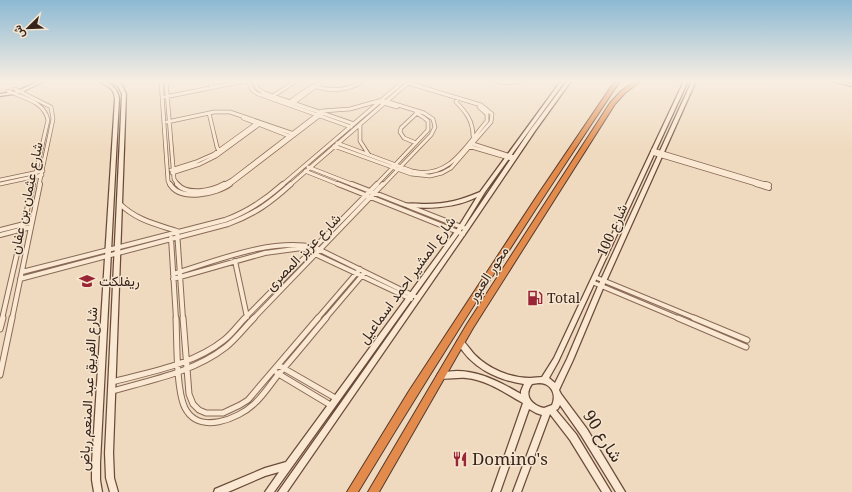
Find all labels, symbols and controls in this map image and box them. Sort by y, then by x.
north arrow [8,8,48,48]
text: ش [9,23,28,41]
street label: شارع عثمان بن عفان [4,140,49,256]
street label: شارع 100 [592,201,633,260]
street label: شارع عزيز المصرى [261,209,346,296]
street label: شارع المشير احمد اسماعيل [354,212,461,349]
street label: محور العبور [462,242,513,306]
place label: ريفلكت [99,271,140,290]
school or university icon: ريفلكت [78,272,96,290]
place label: Total [547,288,581,307]
fuel station icon: Total [526,289,544,307]
street label: شارع الفريق عبد المنعم رياض [74,306,103,472]
street label: شارع 90 [577,405,629,467]
place label: Domino's [472,447,548,470]
restaurant icon: Domino's [451,450,469,468]

